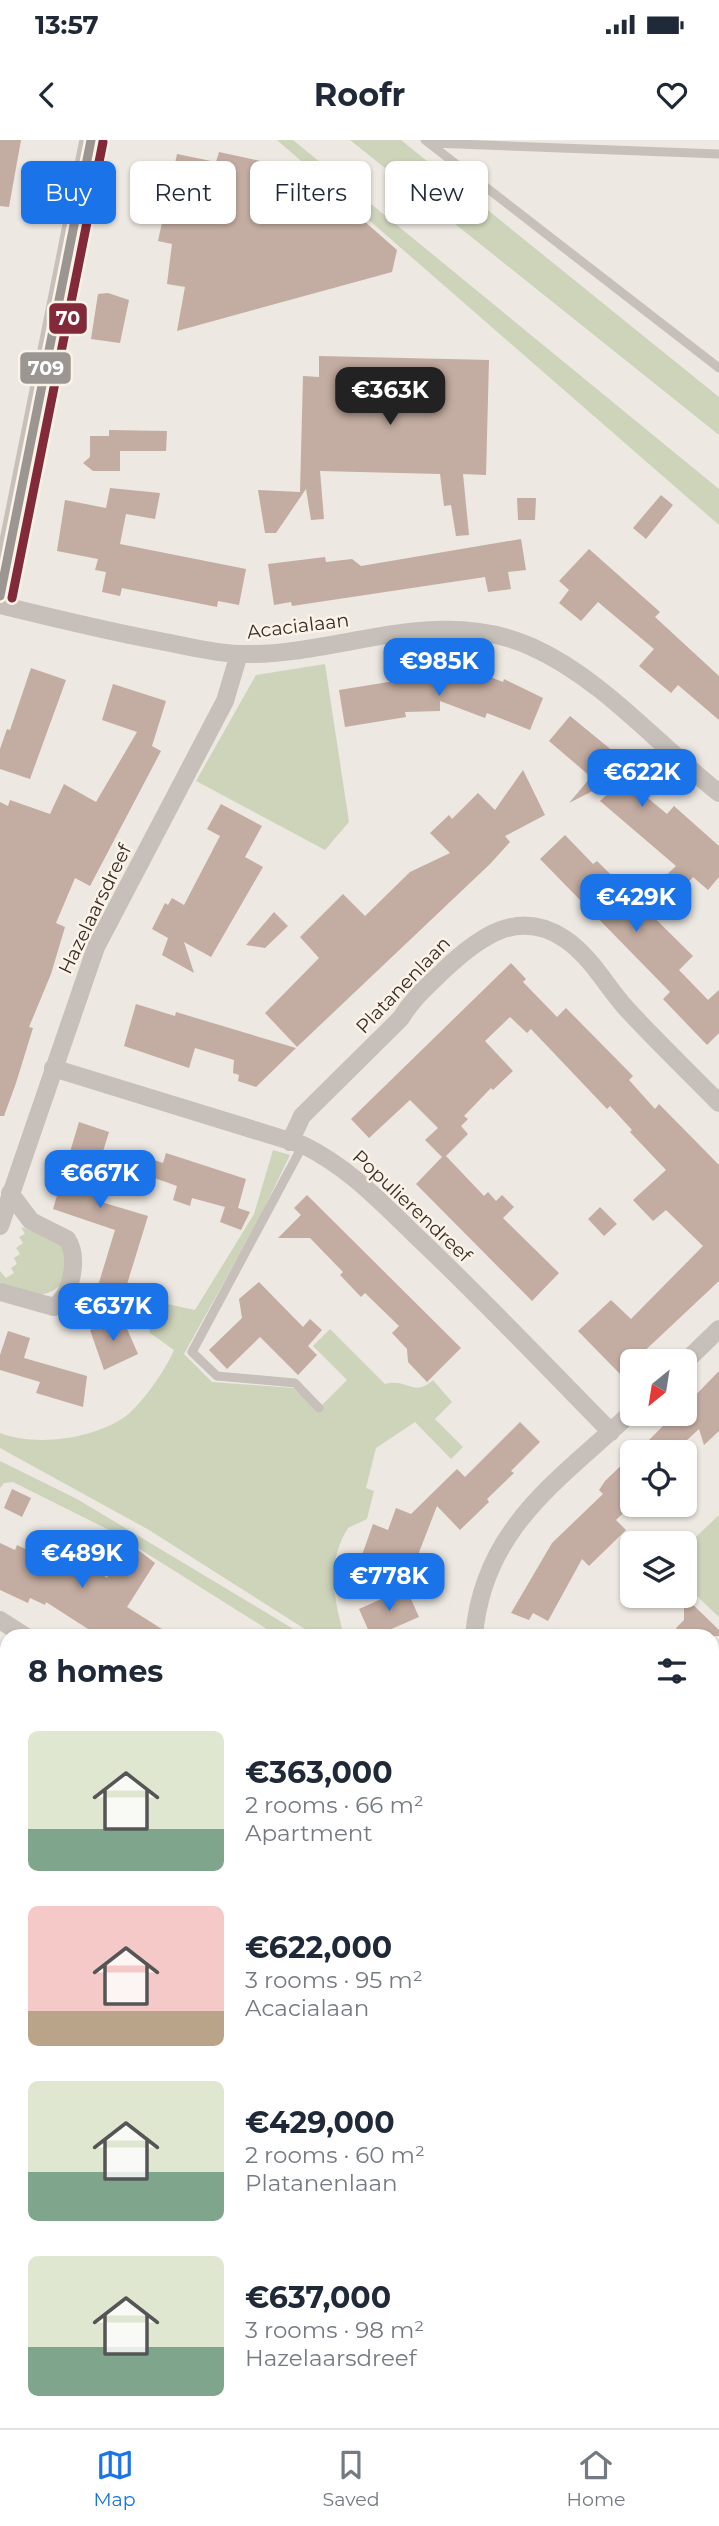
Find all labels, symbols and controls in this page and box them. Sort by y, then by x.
text: 13:57 [35,9,99,41]
text: Roofr [314,75,405,114]
icon: back [28,76,66,114]
icon: heart [653,76,691,114]
chip: Buy [21,161,116,224]
chip: Rent [130,161,236,224]
chip: Filters [250,161,371,224]
chip: New [385,161,488,224]
line badge: 70 [48,302,88,335]
text: 70 [56,307,80,330]
line badge: 709 [19,351,72,385]
text: 709 [28,357,64,380]
pin: €363K [341,368,439,427]
text: €363K [351,376,429,404]
street label: Acacialaan [246,608,350,644]
pin: €985K [390,638,488,698]
text: €985K [400,647,478,675]
pin: €622K [593,750,691,809]
text: €622K [603,758,681,786]
street label: Hazelaarsdreef [54,839,137,978]
pin: €429K [587,874,685,934]
text: €429K [596,883,676,911]
street label: Platanenlaan [351,932,455,1038]
street label: Populierendreef [348,1145,477,1268]
pin: €667K [51,1150,149,1210]
text: €667K [61,1159,139,1187]
pin: €637K [64,1284,162,1343]
text: €637K [74,1292,152,1320]
north arrow [620,1349,696,1426]
map controls [620,1349,697,1608]
button: locate [620,1440,697,1517]
pin: €489K [33,1530,131,1590]
button: layers [620,1531,697,1608]
text: €489K [41,1539,123,1567]
pin: €778K [340,1554,438,1613]
text: €778K [350,1562,429,1590]
icon: filters [653,1652,691,1690]
text: 8 homes [28,1653,163,1690]
text: €363,000 [245,1754,393,1791]
icon: home [84,1759,168,1843]
text: 2 rooms · 66 m² [245,1791,424,1819]
text: Apartment [245,1819,373,1847]
text: €622,000 [245,1929,392,1966]
icon: home [84,1934,168,2018]
text: 3 rooms · 95 m² [245,1966,423,1994]
text: Acacialaan [245,1994,369,2022]
text: €429,000 [245,2104,395,2141]
icon: home [84,2109,168,2193]
text: 2 rooms · 60 m² [245,2141,425,2169]
text: Platanenlaan [245,2169,398,2197]
text: €637,000 [245,2279,391,2316]
icon: home [84,2284,168,2368]
text: 3 rooms · 98 m² [245,2316,424,2344]
text: Hazelaarsdreef [245,2344,417,2372]
tab: Map [93,2446,136,2511]
tab: Saved [323,2446,380,2511]
tab: Home [567,2446,626,2511]

